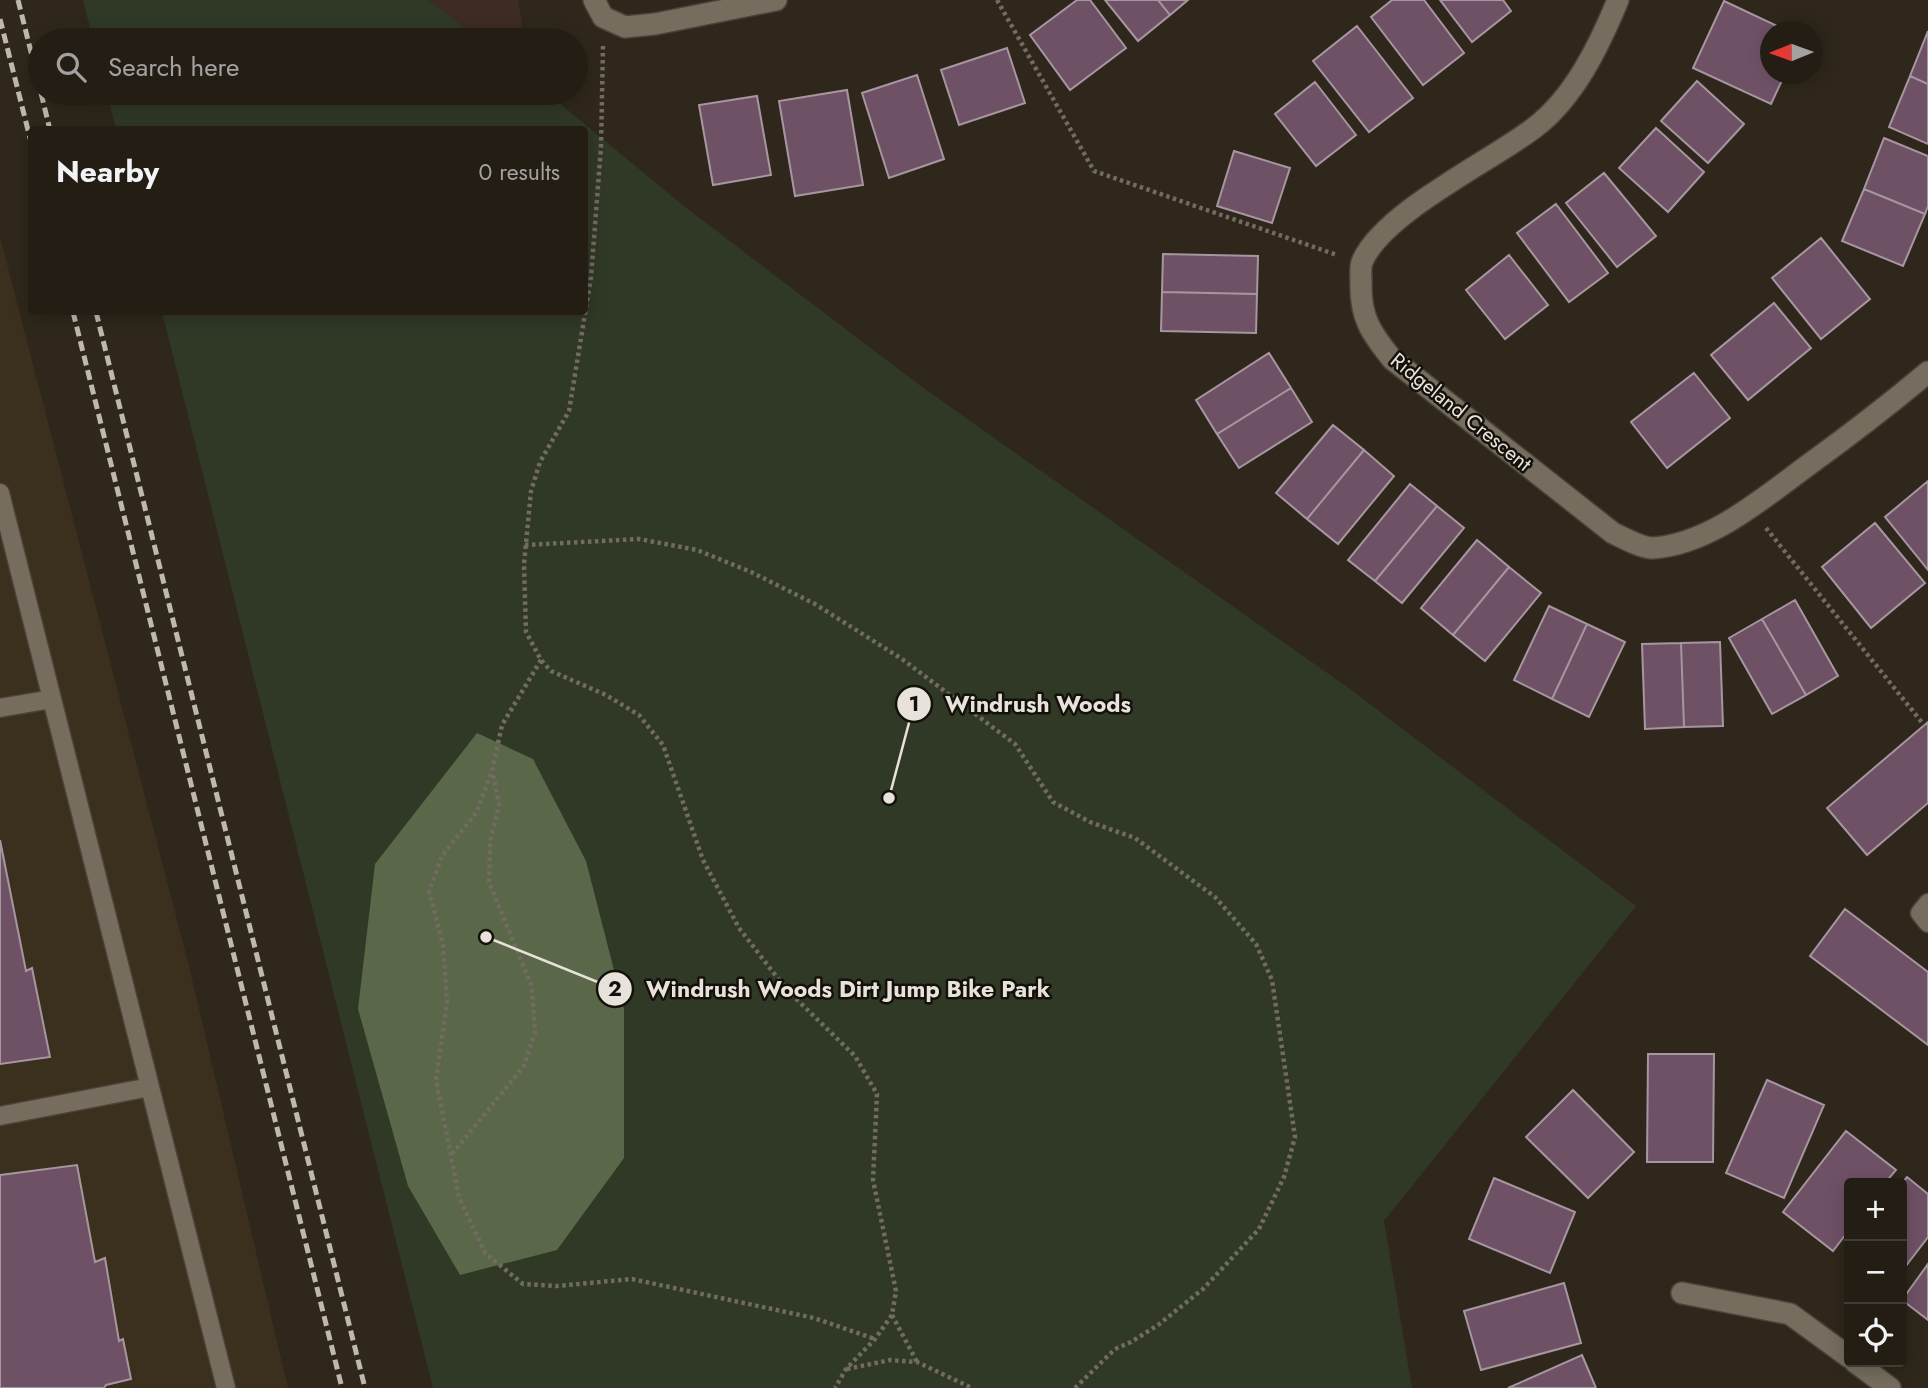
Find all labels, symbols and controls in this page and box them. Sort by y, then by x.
north arrow [1760,21,1823,84]
search box [28,28,588,105]
icon: search [52,48,90,86]
text: Search here [108,48,240,86]
text: Nearby [56,150,159,193]
text: 0 results [478,155,560,189]
street label: Ridgeland Crescent [1384,346,1538,478]
callout: Windrush Woods [896,682,1145,726]
text: Windrush Woods [945,687,1131,721]
text: 1 [909,689,919,719]
callout: Windrush Woods Dirt Jump Bike Park [597,967,1064,1011]
text: Windrush Woods Dirt Jump Bike Park [646,972,1051,1006]
text: 2 [608,974,622,1004]
map controls [1844,1178,1907,1367]
button: + [1844,1178,1907,1241]
button: − [1844,1241,1907,1304]
button: locate [1844,1304,1907,1367]

